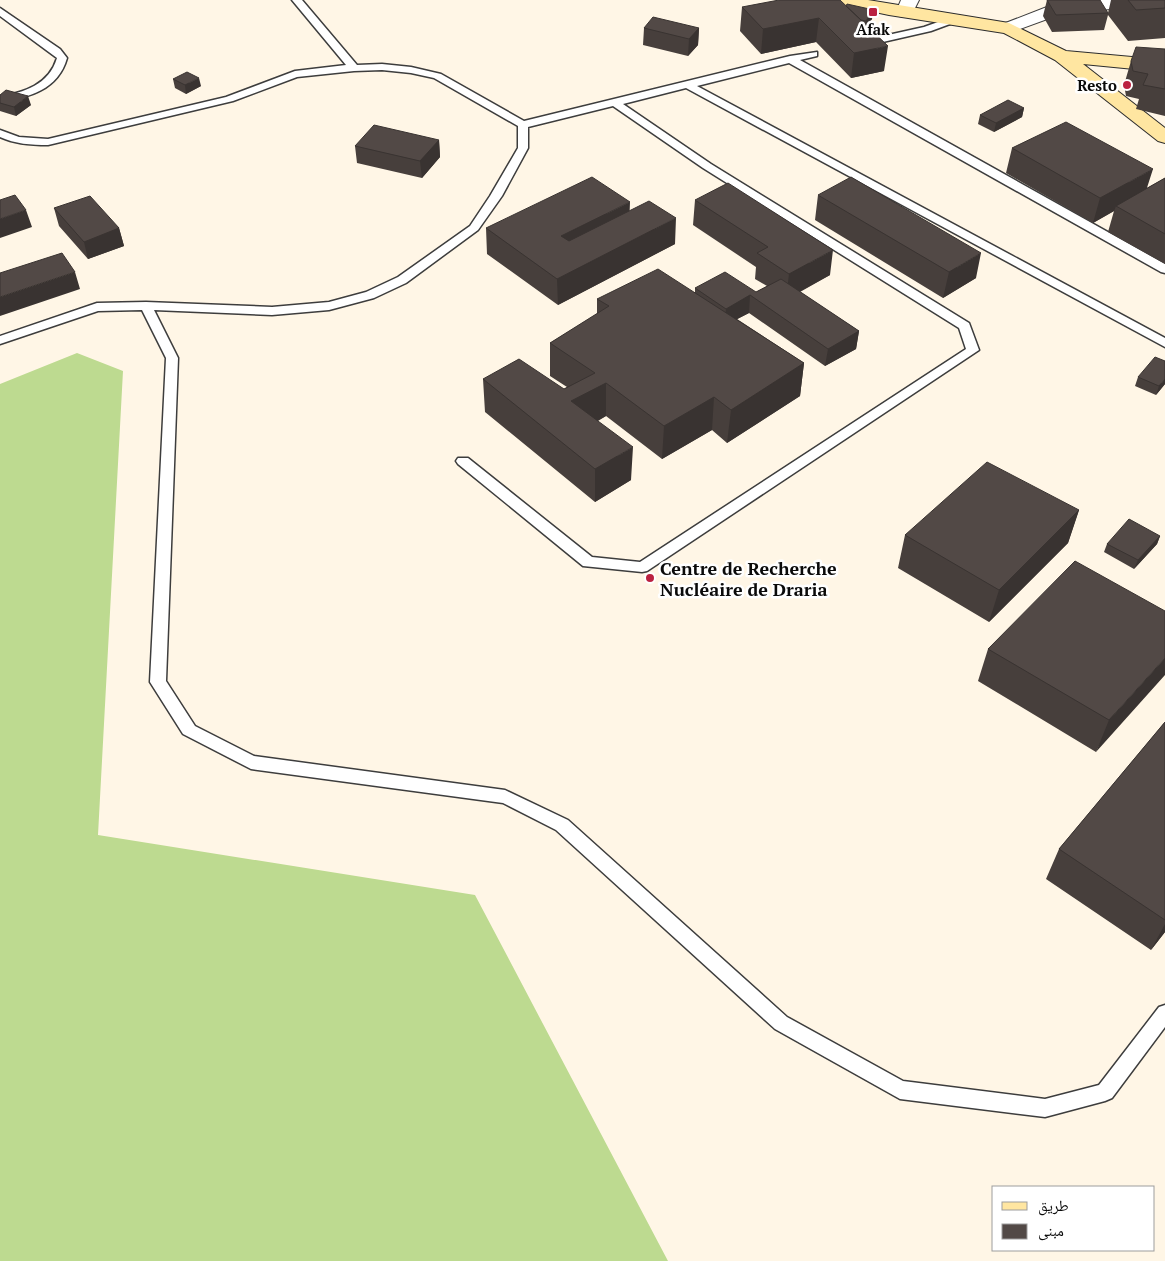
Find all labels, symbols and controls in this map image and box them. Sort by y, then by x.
marker: Afak [867,6,879,18]
place label: Afak [856,19,890,39]
place label: Resto [1077,75,1117,95]
marker: Resto [1121,79,1133,91]
place label: Centre de Recherche Nucléaire de Draria [660,556,837,601]
marker: Centre de Recherche Nucléaire de Draria [644,572,656,584]
legend [992,1186,1155,1251]
text: طريق [1038,1195,1069,1216]
text: مبنى [1038,1220,1064,1241]

